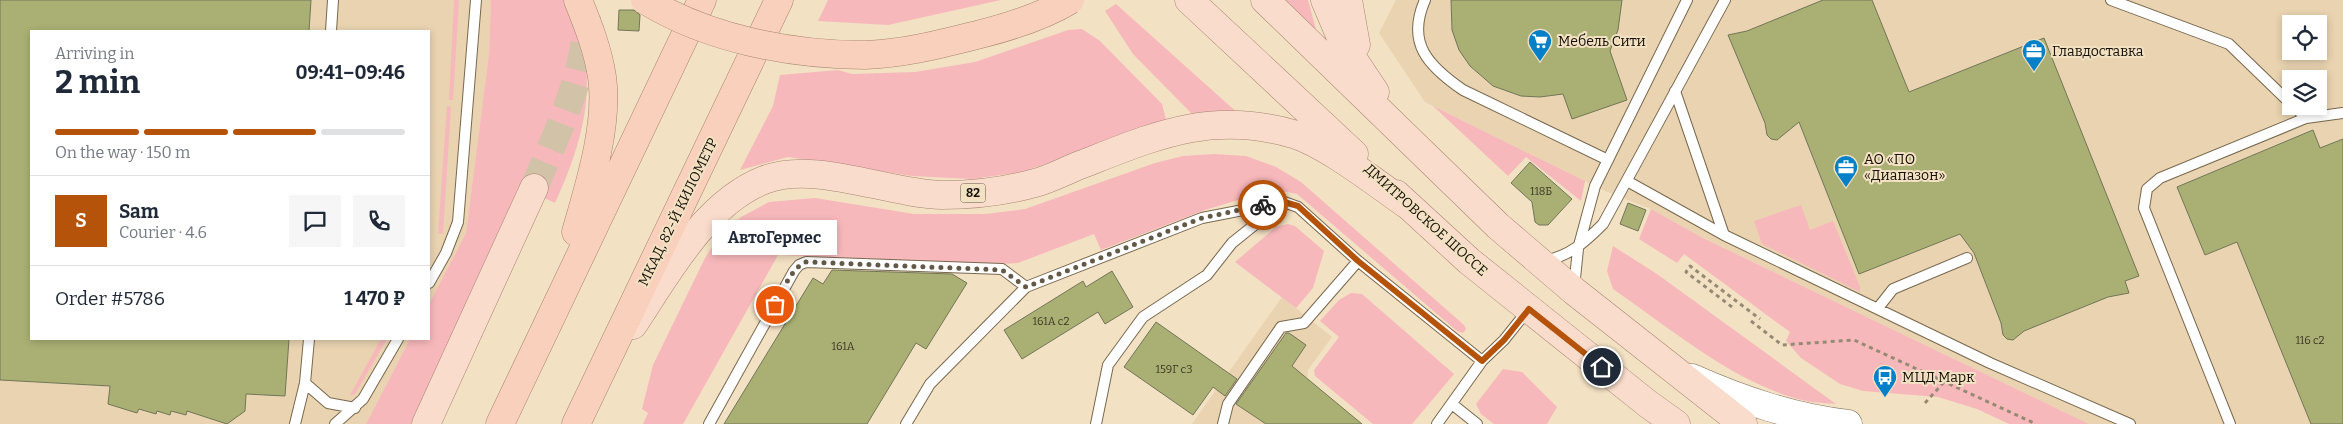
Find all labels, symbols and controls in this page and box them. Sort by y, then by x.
map controls [2282,15,2327,115]
button: locate [2282,15,2327,60]
supermarket icon: Мебель Сити [1527,28,1553,62]
place label: Мебель Сити [1558,33,1646,50]
office icon: Главдоставка [2021,38,2047,72]
place label: Главдоставка [2052,43,2144,60]
text: Arriving in [55,44,134,63]
text: 09:41–09:46 [295,61,405,84]
text: 2 min [55,63,140,101]
button: layers [2282,70,2327,115]
street label: МКАД, 82-Й КИЛОМЕТР [634,135,721,289]
text: On the way · 150 m [55,143,190,162]
place label: АО «ПО «Диапазон» [1864,151,1945,184]
office icon: АО «ПО «Диапазон» [1833,154,1859,188]
street label: ДМИТРОВСКОЕ ШОССЕ [1361,160,1491,280]
courier [1238,180,1288,230]
road number: 82 [960,184,986,202]
house number: 118Б [1530,185,1552,198]
icon: bike [1249,191,1277,219]
button: chat [289,195,341,247]
button: phone [353,195,405,247]
text: Sam [119,200,159,223]
text: S [75,209,87,232]
callout: АвтоГермес [712,220,838,255]
text: Courier · 4.6 [119,223,207,242]
text: АвтоГермес [728,228,821,247]
pin [754,284,796,326]
text: Order #5786 [55,287,165,310]
text: 1 470 ₽ [344,287,405,310]
icon: bag [761,291,789,319]
house number: 161А с2 [1033,315,1069,328]
house number: 116 с2 [2295,334,2325,347]
house number: 161А [831,340,855,353]
pin [1581,346,1623,388]
icon: home [1588,353,1616,381]
house number: 159Г с3 [1156,363,1192,376]
bus stop icon: МЦД Марк [1872,364,1898,398]
place label: МЦД Марк [1902,369,1975,386]

